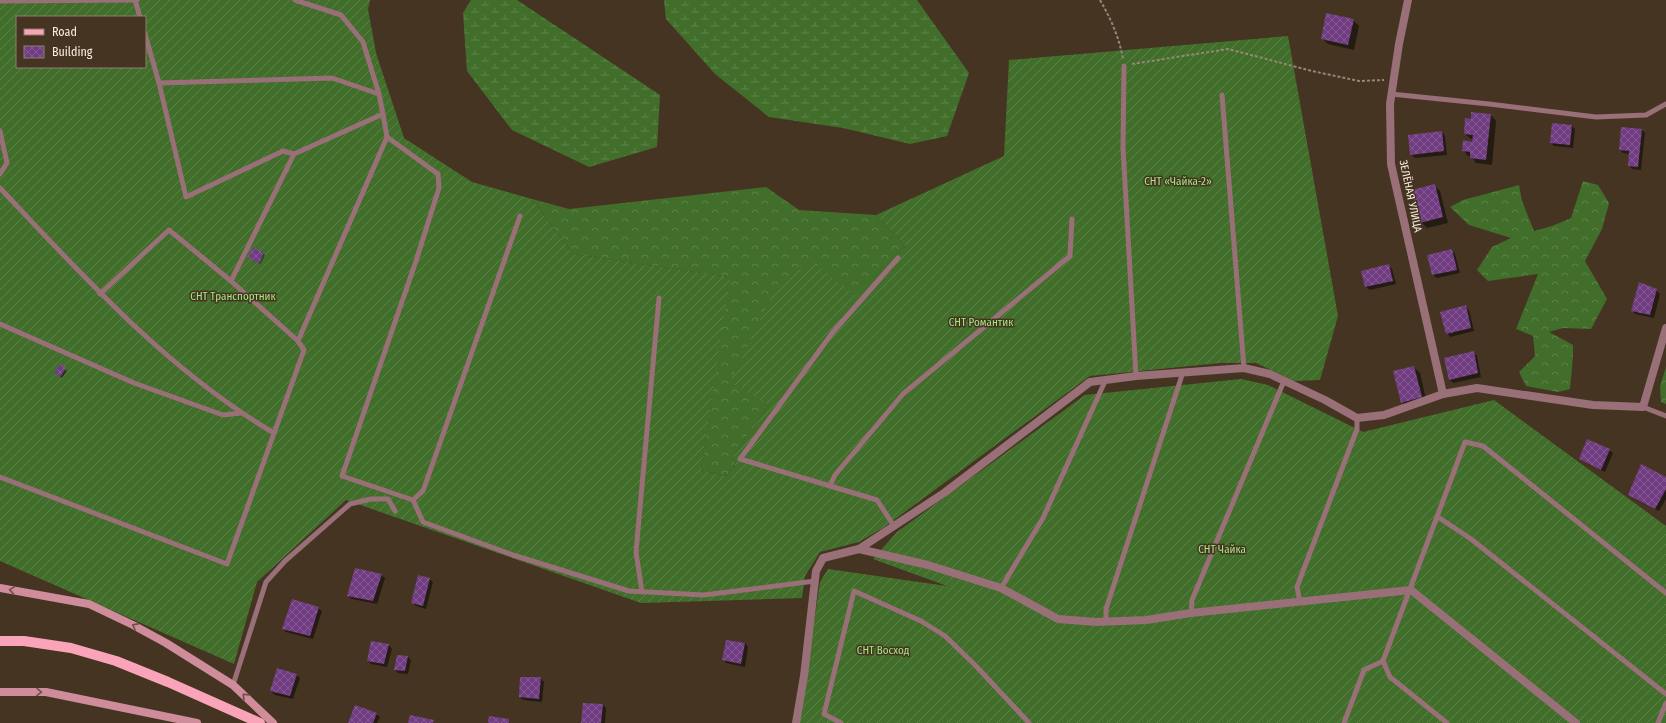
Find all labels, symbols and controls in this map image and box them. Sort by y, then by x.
legend [16,16,146,68]
text: Road [52,25,77,39]
text: Building [52,45,93,59]
street label: ЗЕЛЁНАЯ УЛИЦА [1396,159,1425,234]
park label: СНТ «Чайка-2» [1144,175,1212,188]
park label: СНТ Транспортник [190,290,277,303]
park label: СНТ Романтик [949,316,1014,329]
park label: СНТ Чайка [1198,543,1246,556]
one-way arrow [9,586,15,595]
one-way arrow [132,624,140,631]
park label: СНТ Восход [857,644,910,657]
one-way arrow [36,688,42,696]
one-way arrow [242,693,250,701]

